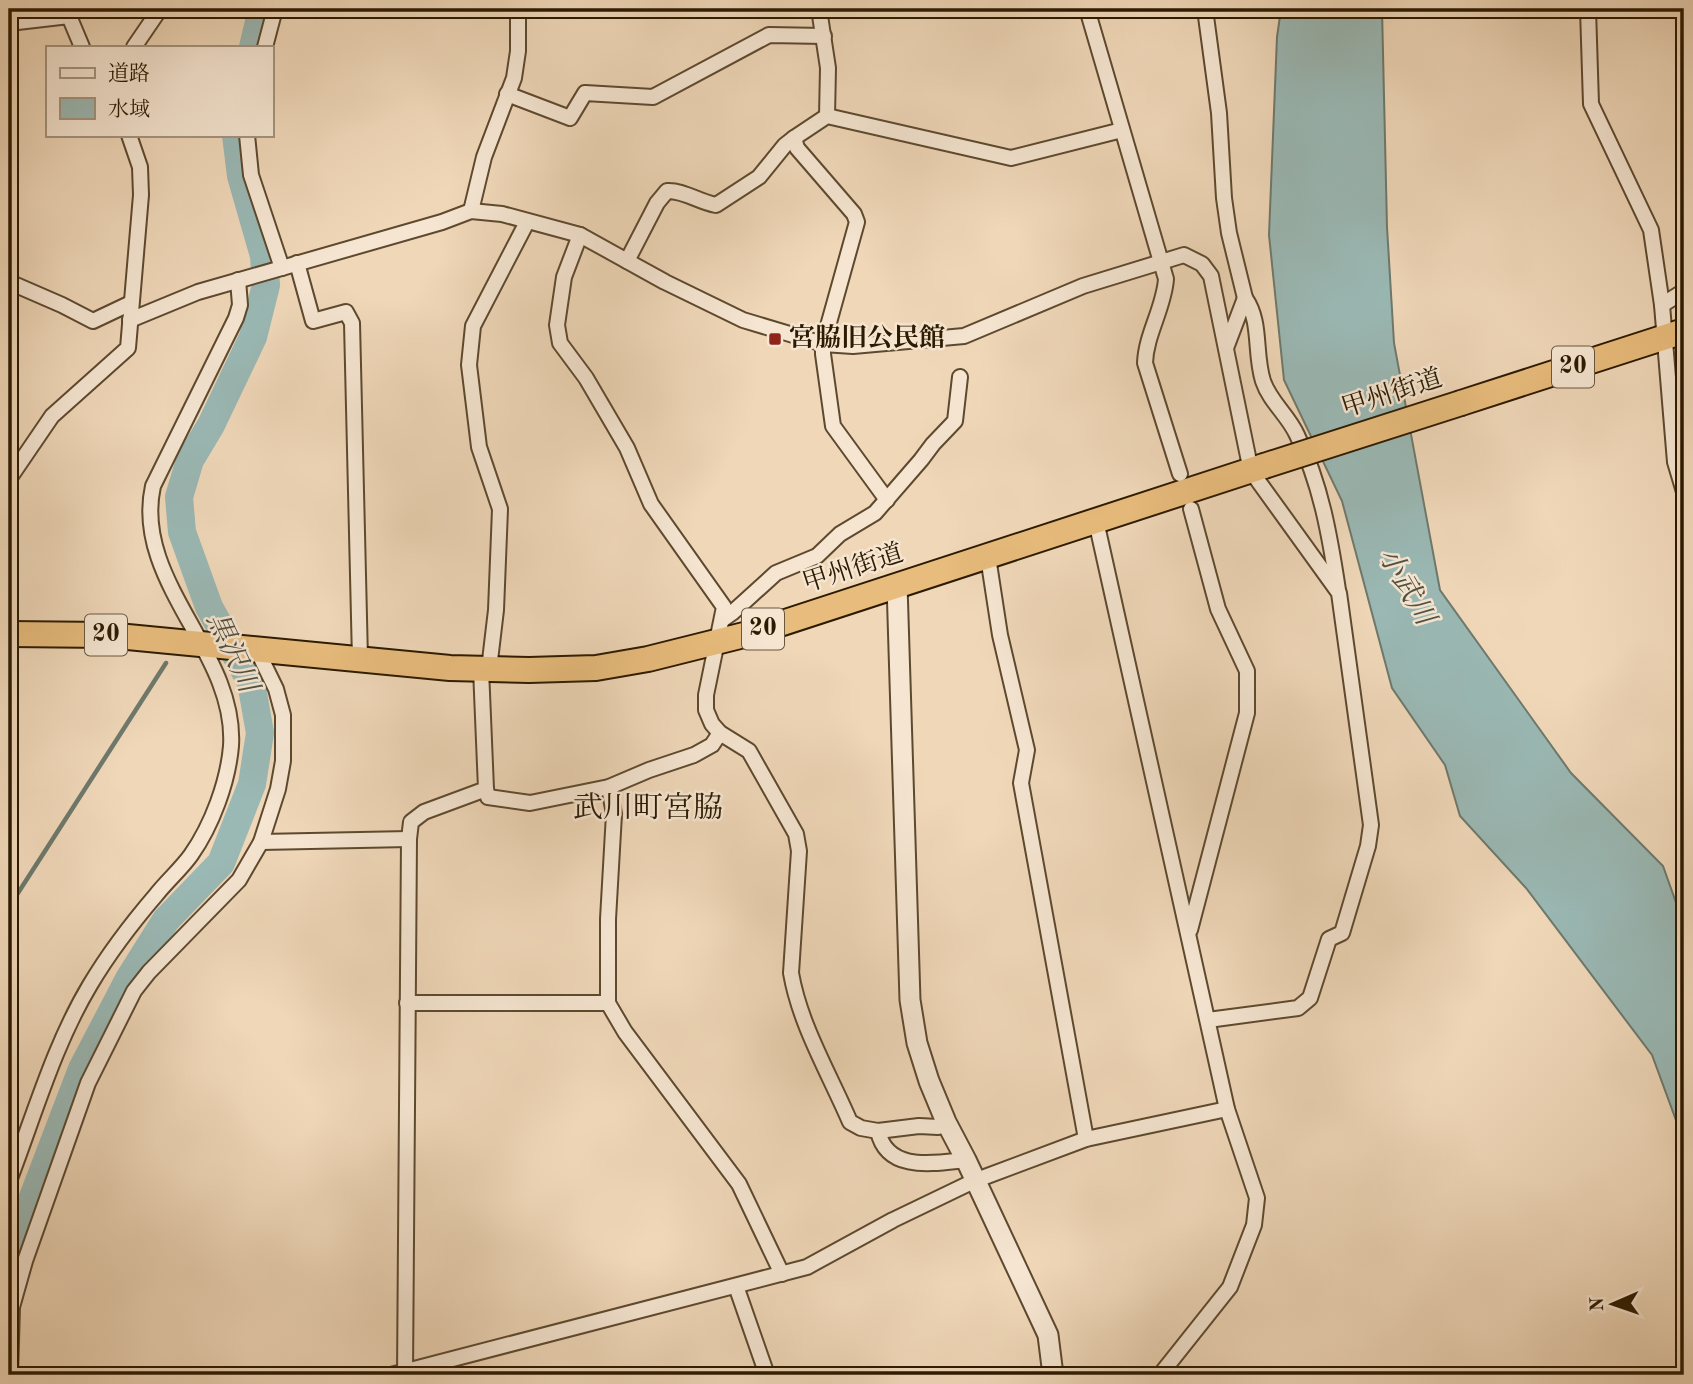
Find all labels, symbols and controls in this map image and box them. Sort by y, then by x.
legend [46,46,273,136]
text: 道路 [108,62,150,85]
text: 水域 [108,98,150,121]
place label: 宮脇旧公民館 [789,323,945,352]
marker: 宮脇旧公民館 [767,331,783,347]
road number: 20 [1552,346,1594,388]
street label: 甲州街道 [1338,364,1445,422]
street label: 甲州街道 [799,539,906,597]
water label: 小武川 [1372,542,1442,633]
water label: 黒沢川 [201,608,265,700]
road number: 20 [742,608,784,650]
road number: 20 [85,614,127,656]
district label: 武川町宮脇 [573,791,723,824]
north arrow [1578,1268,1648,1338]
text: N [1589,1296,1608,1312]

